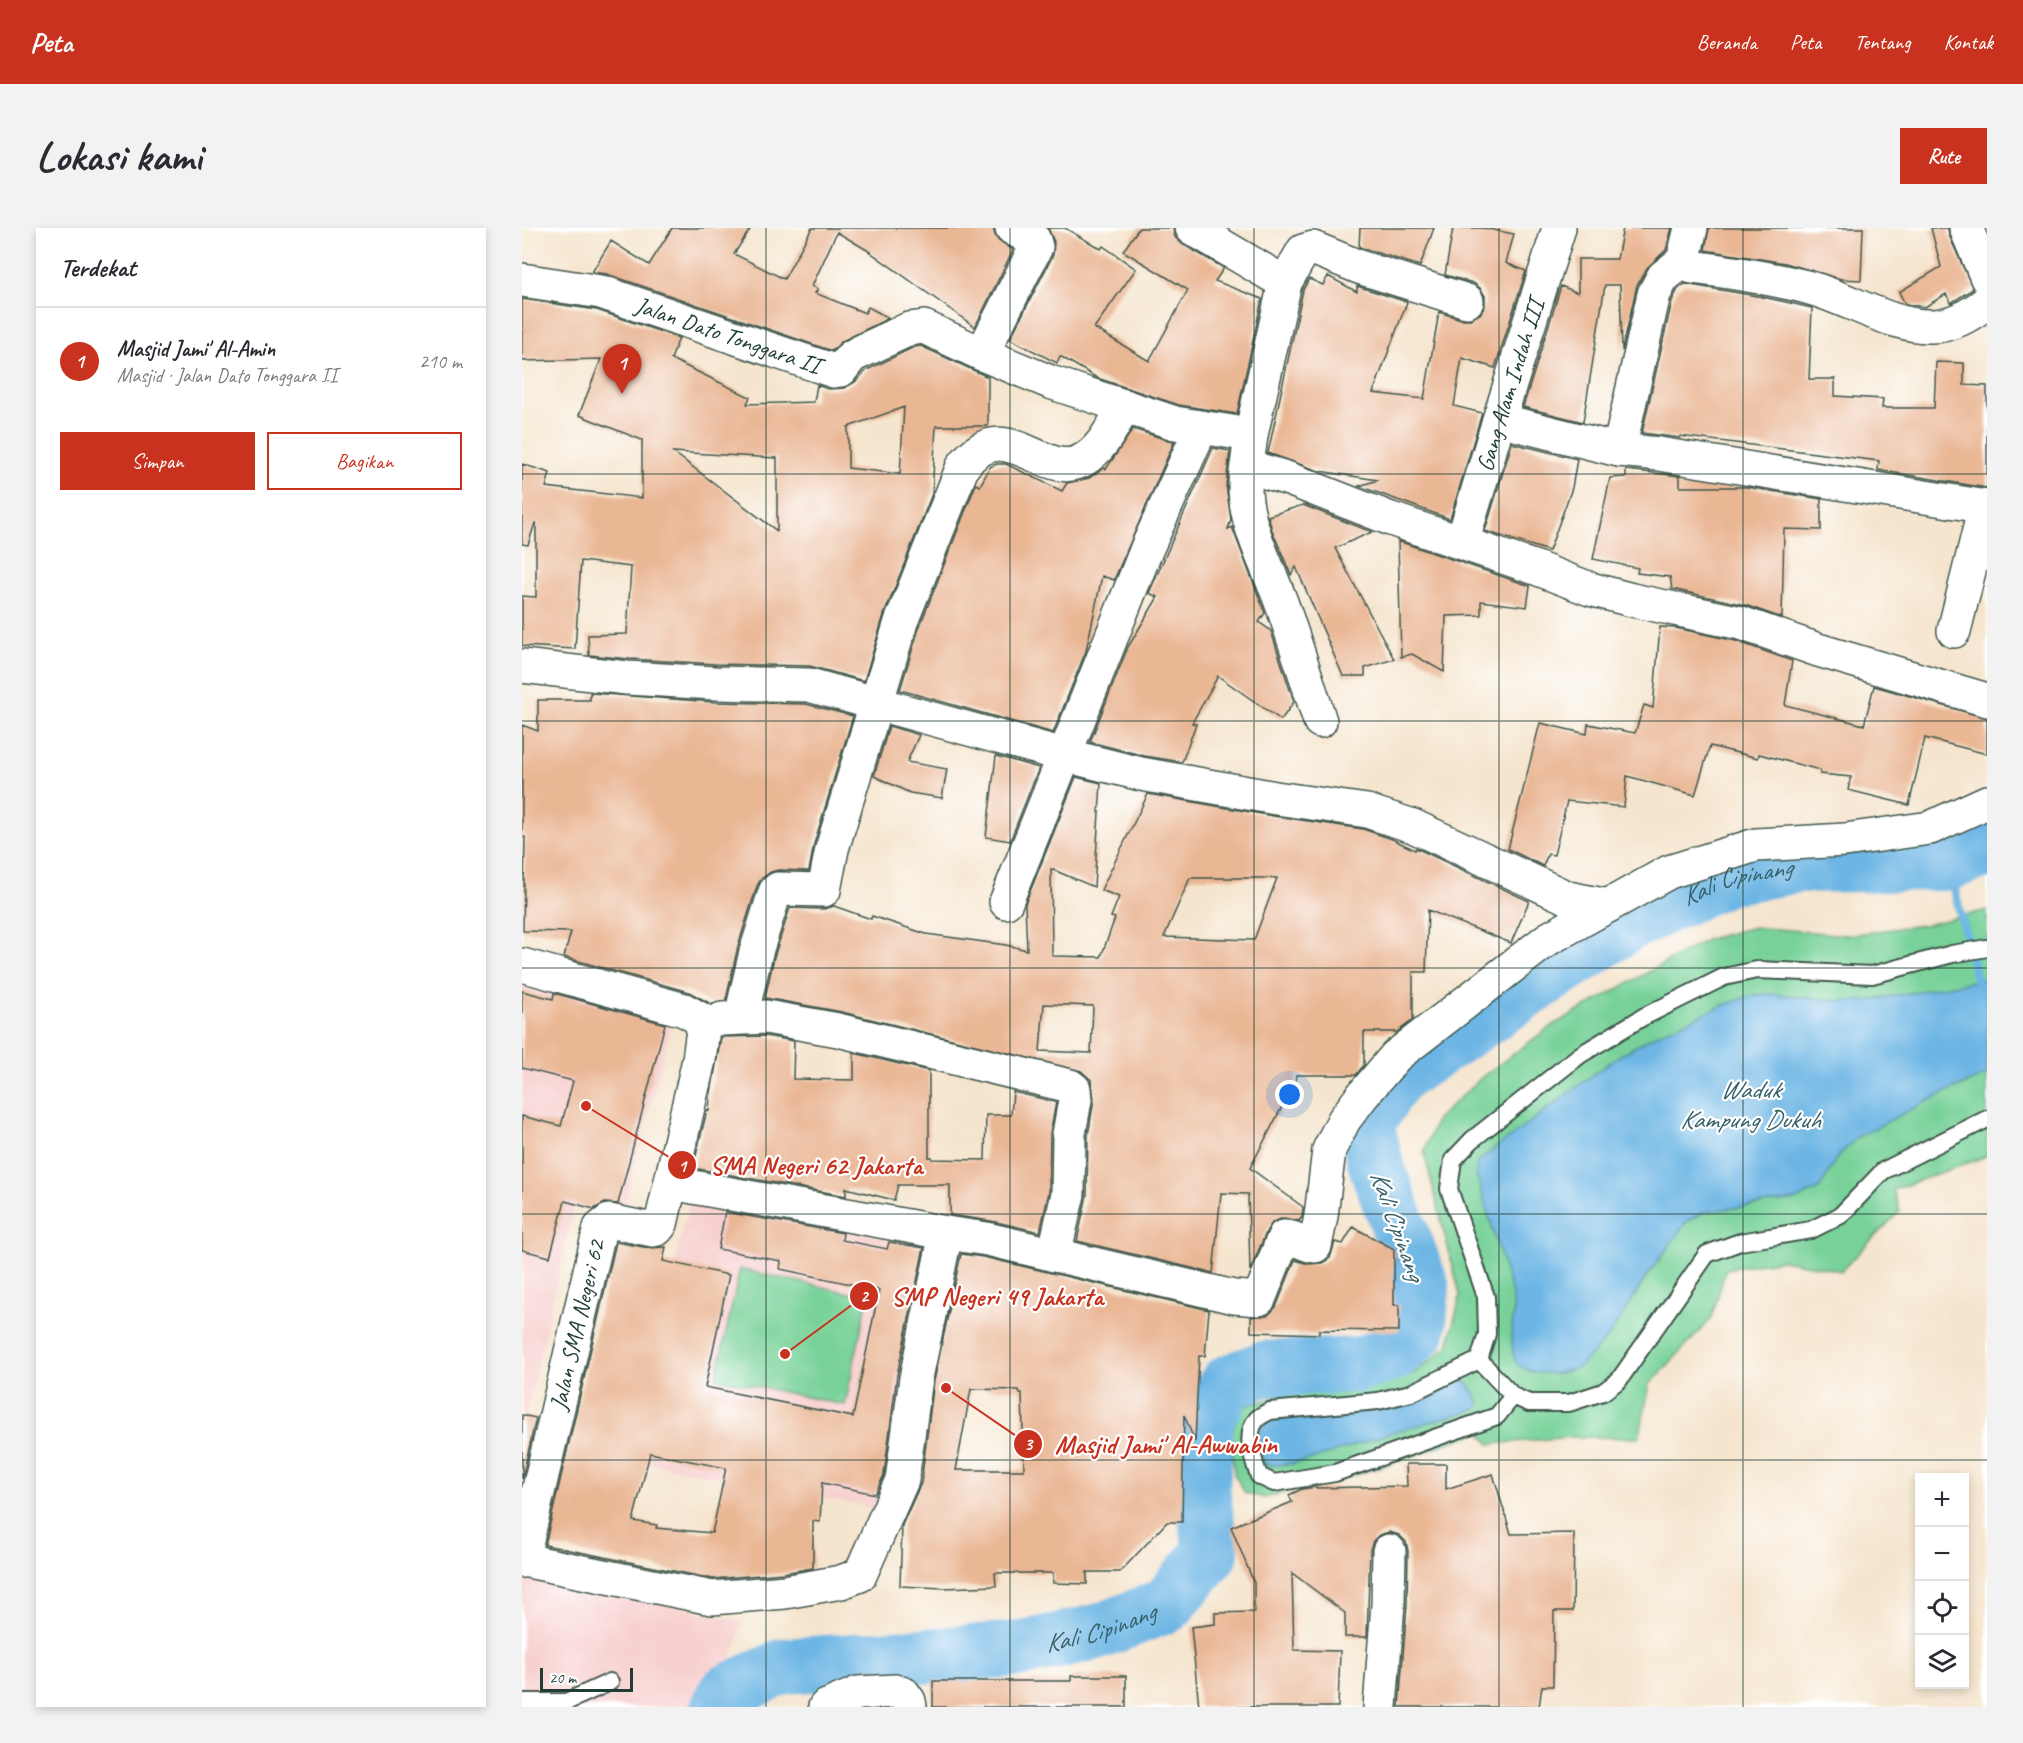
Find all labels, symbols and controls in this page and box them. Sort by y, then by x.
text: Peta [30,25,73,60]
text: Beranda [1697,29,1757,55]
text: Peta [1790,29,1821,55]
text: Tentang [1854,29,1911,55]
text: Kontak [1944,29,1993,55]
button: Rute [1900,128,1987,184]
text: Lokasi kami [36,130,202,183]
text: Terdekat [60,251,136,284]
street label: Jalan Dato Tonggara II [631,289,830,382]
street label: Gang Alam Indah III [1469,290,1552,475]
text: Masjid Jami' Al-Amin [117,335,275,363]
pin: 1 [602,344,642,394]
text: 1 [75,349,84,374]
text: 210 m [419,349,462,374]
text: Masjid · Jalan Dato Tonggara II [117,363,337,388]
button: Simpan [60,432,255,490]
button: Bagikan [267,432,462,490]
water label: Kali Cipinang [1676,850,1798,913]
water label: Waduk Kampung Dukuh [1680,1073,1822,1136]
your location [1275,1080,1304,1109]
callout: SMA Negeri 62 Jakarta [667,1143,935,1187]
text: SMA Negeri 62 Jakarta [710,1149,924,1182]
text: 1 [678,1155,688,1177]
water label: Kali Cipinang [1363,1166,1434,1288]
street label: Jalan SMA Negeri 62 [543,1235,612,1414]
callout: SMP Negeri 49 Jakarta [849,1274,1115,1318]
text: SMP Negeri 49 Jakarta [891,1280,1105,1313]
text: 2 [860,1285,870,1307]
callout: Masjid Jami' Al-Awwabin [1013,1422,1289,1466]
text: Masjid Jami' Al-Awwabin [1055,1428,1278,1461]
text: 3 [1024,1433,1034,1455]
map controls [1915,1473,1969,1689]
button: + [1915,1473,1969,1527]
button: − [1915,1527,1969,1581]
button: locate [1915,1581,1969,1635]
water label: Kali Cipinang [1042,1594,1164,1660]
button: layers [1915,1635,1969,1689]
scale bar [540,1665,633,1692]
text: 20 m [549,1668,576,1688]

